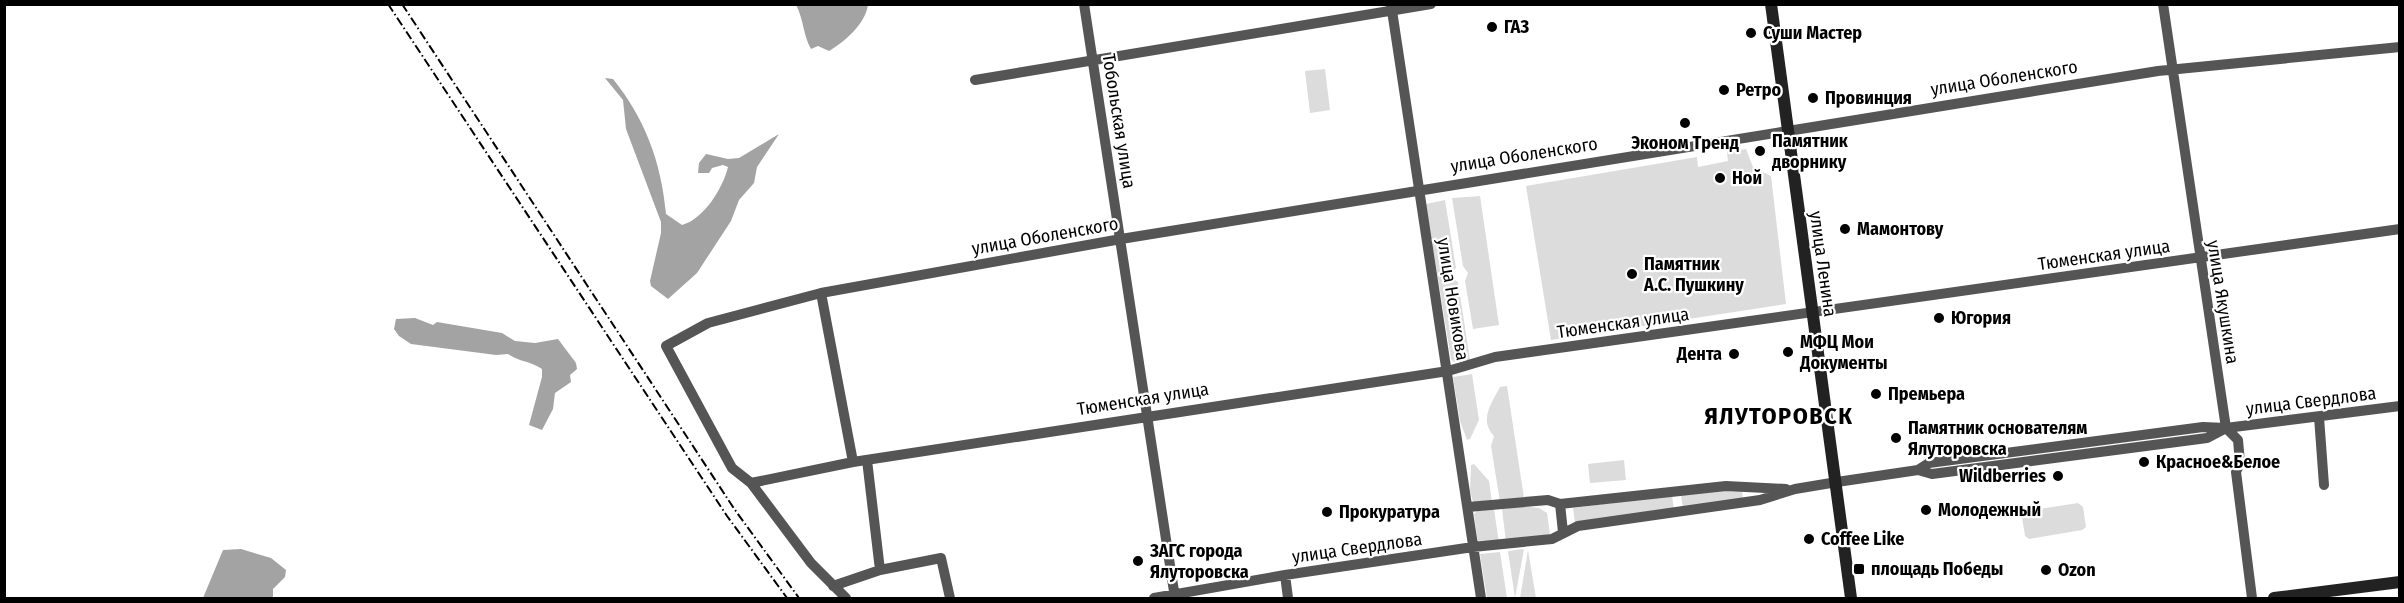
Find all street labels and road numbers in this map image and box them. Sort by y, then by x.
street label: Тобольская улица [1097,52,1141,190]
street label: улица Оболенского [1929,56,2079,100]
street label: улица Оболенского [1449,133,1599,177]
street label: улица Ленина [1805,210,1841,318]
street label: улица Оболенского [970,212,1120,260]
street label: Тюменская улица [2037,235,2172,275]
street label: улица Новикова [1432,236,1474,362]
street label: улица Якушкина [2202,239,2244,366]
street label: Тюменская улица [1556,303,1691,343]
street label: Тюменская улица [1076,378,1211,420]
street label: улица Свердлова [2245,382,2378,420]
street label: улица Свердлова [1291,528,1424,568]

